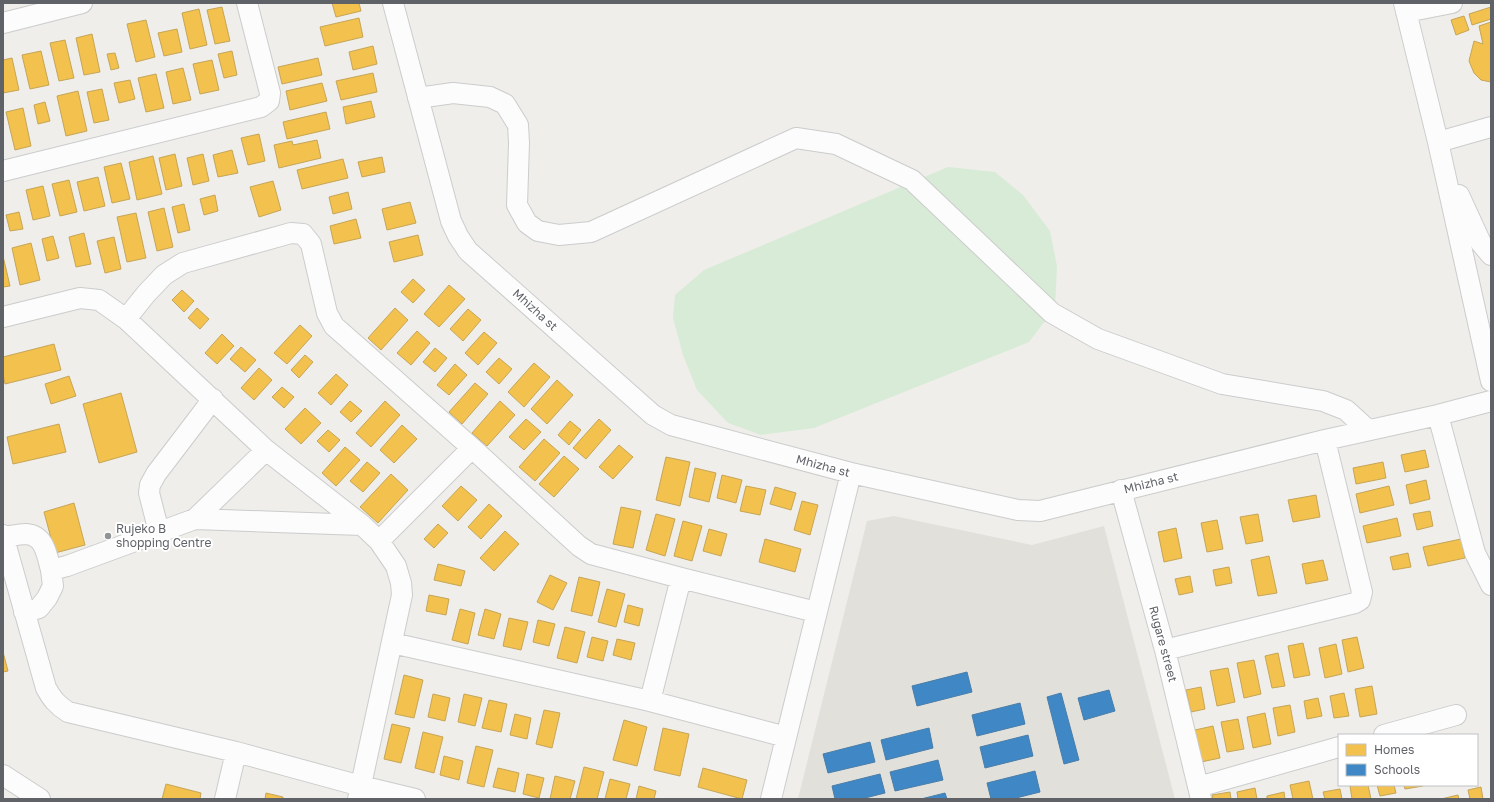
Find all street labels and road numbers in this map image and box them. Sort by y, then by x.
street label: Mhizha st [510,286,561,334]
street label: Mhizha st [794,451,852,480]
street label: Mhizha st [1122,468,1180,496]
street label: Rugare street [1146,604,1181,684]

